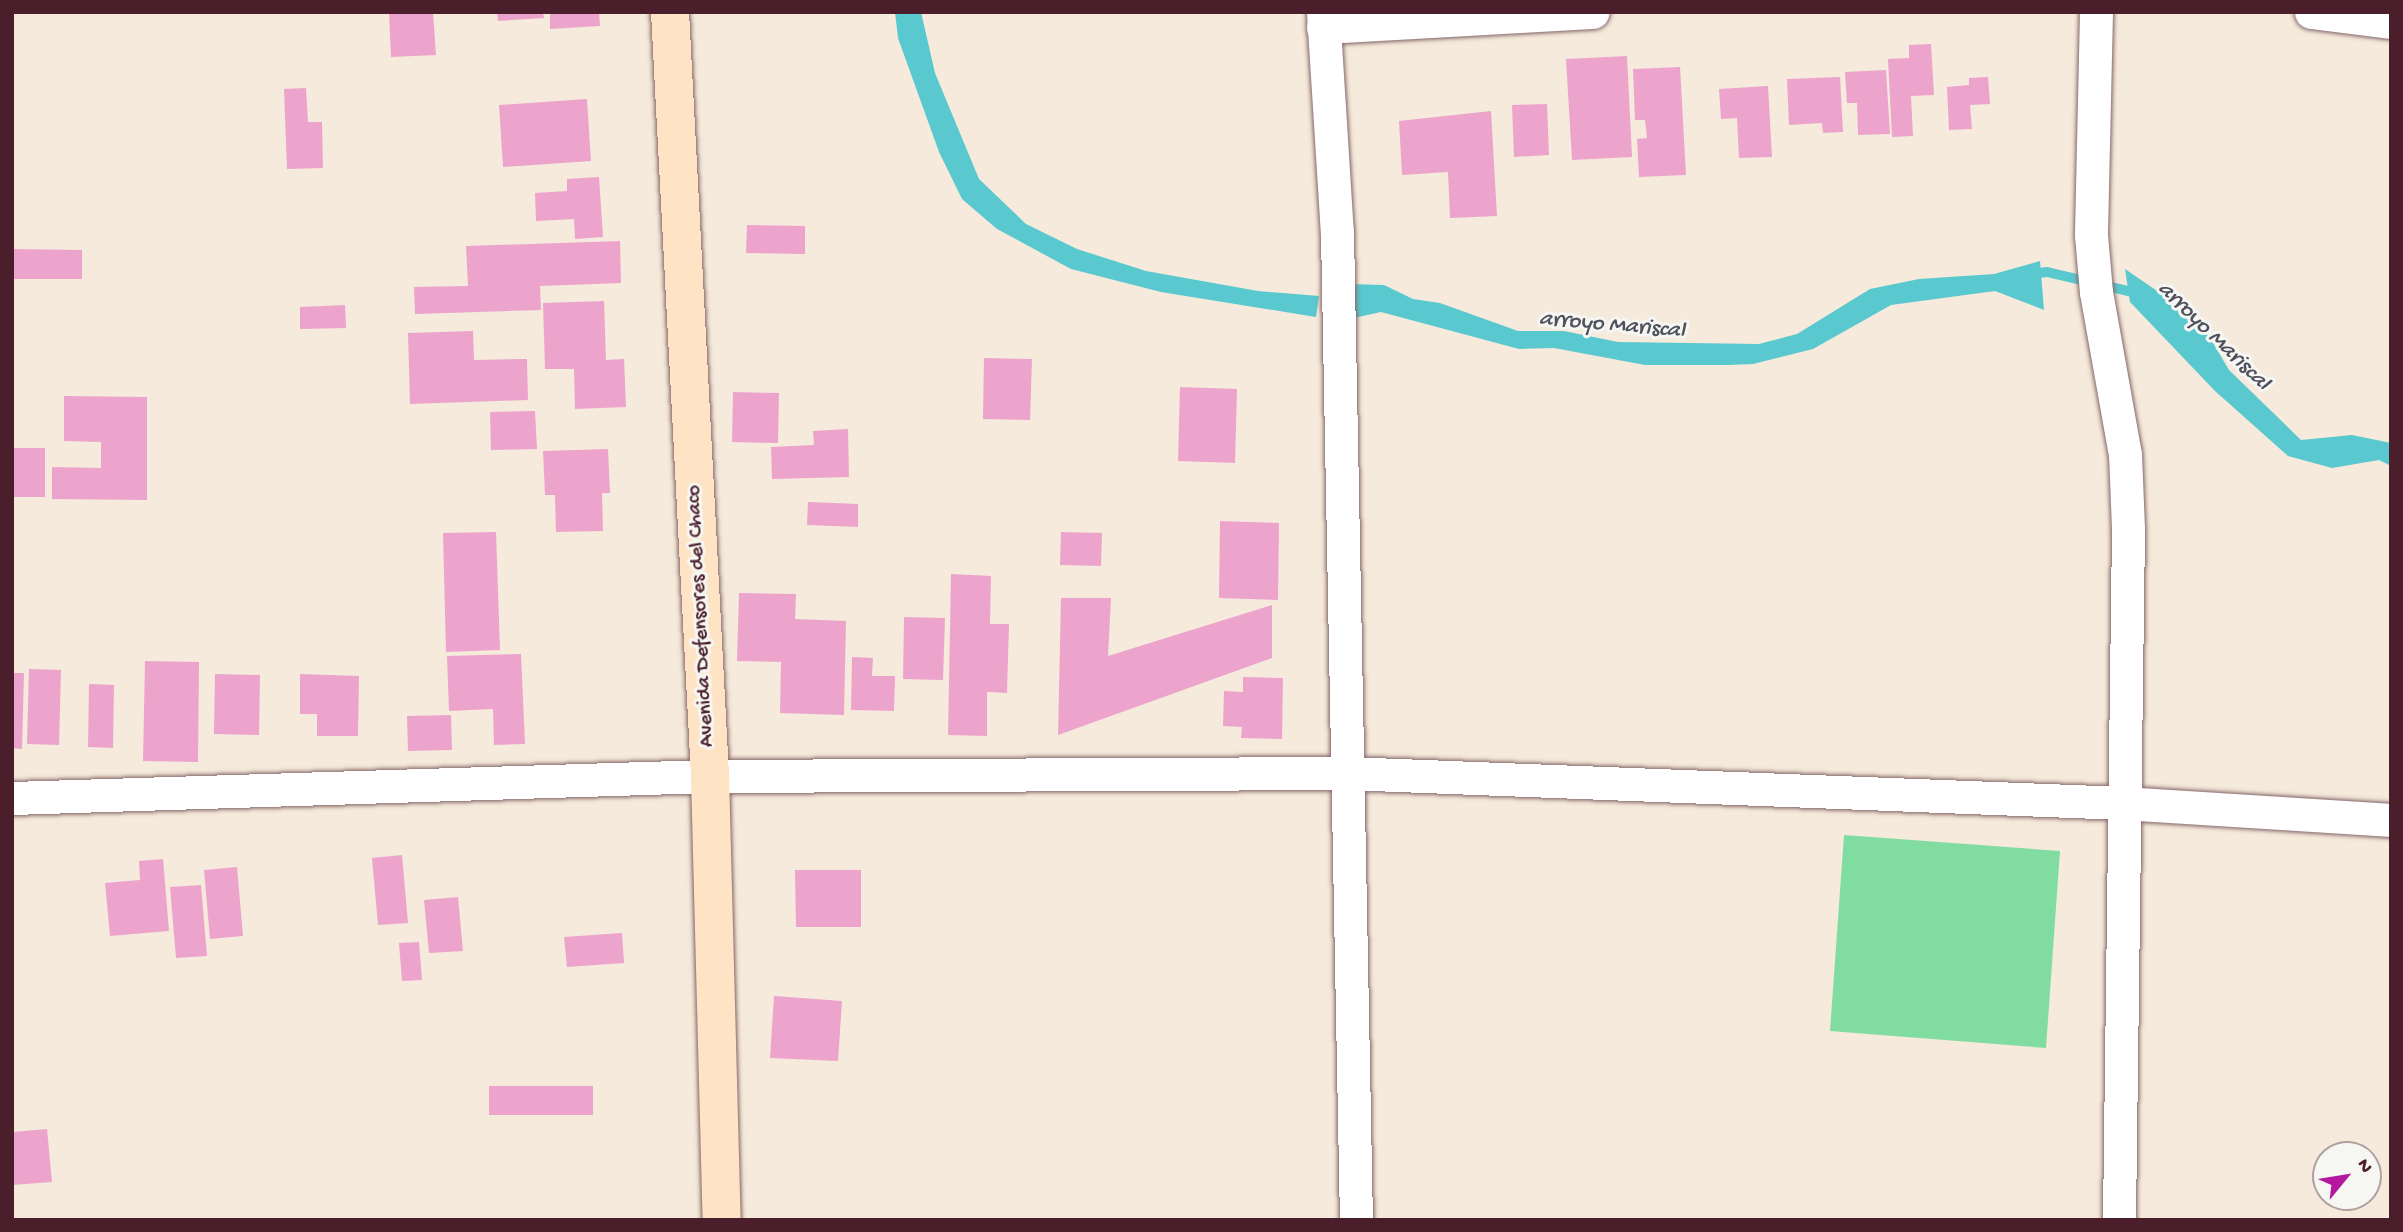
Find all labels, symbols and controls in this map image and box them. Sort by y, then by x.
water label: arroyo Mariscal [2151,276,2275,398]
water label: arroyo Mariscal [1538,306,1686,346]
street label: Avenida Defensores del Chaco [683,484,721,748]
north arrow [2312,1141,2382,1211]
text: N [2351,1155,2377,1177]

